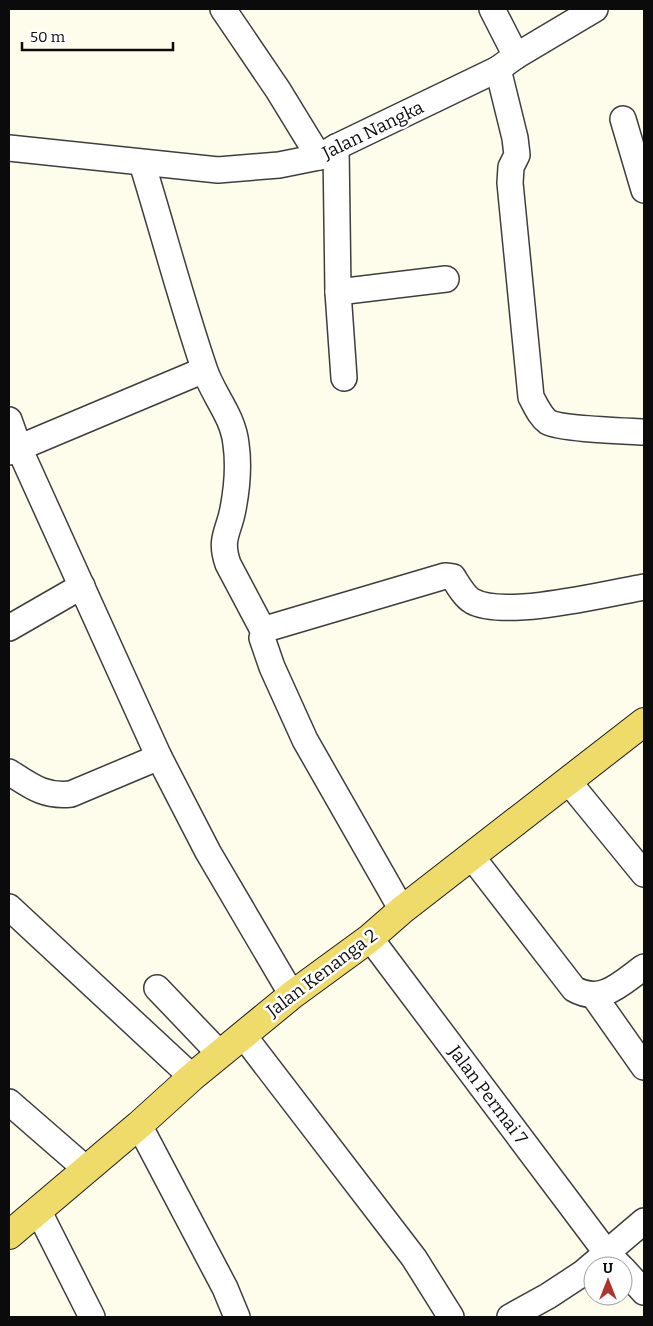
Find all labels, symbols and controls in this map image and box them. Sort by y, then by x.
scale bar [22,20,174,52]
text: 50 m [30,28,66,46]
street label: Jalan Nangka [318,96,427,164]
street label: Jalan Kenanga 2 [262,924,382,1022]
street label: Jalan Permai 7 [443,1040,532,1149]
north arrow [583,1256,633,1306]
text: U [603,1260,614,1277]

